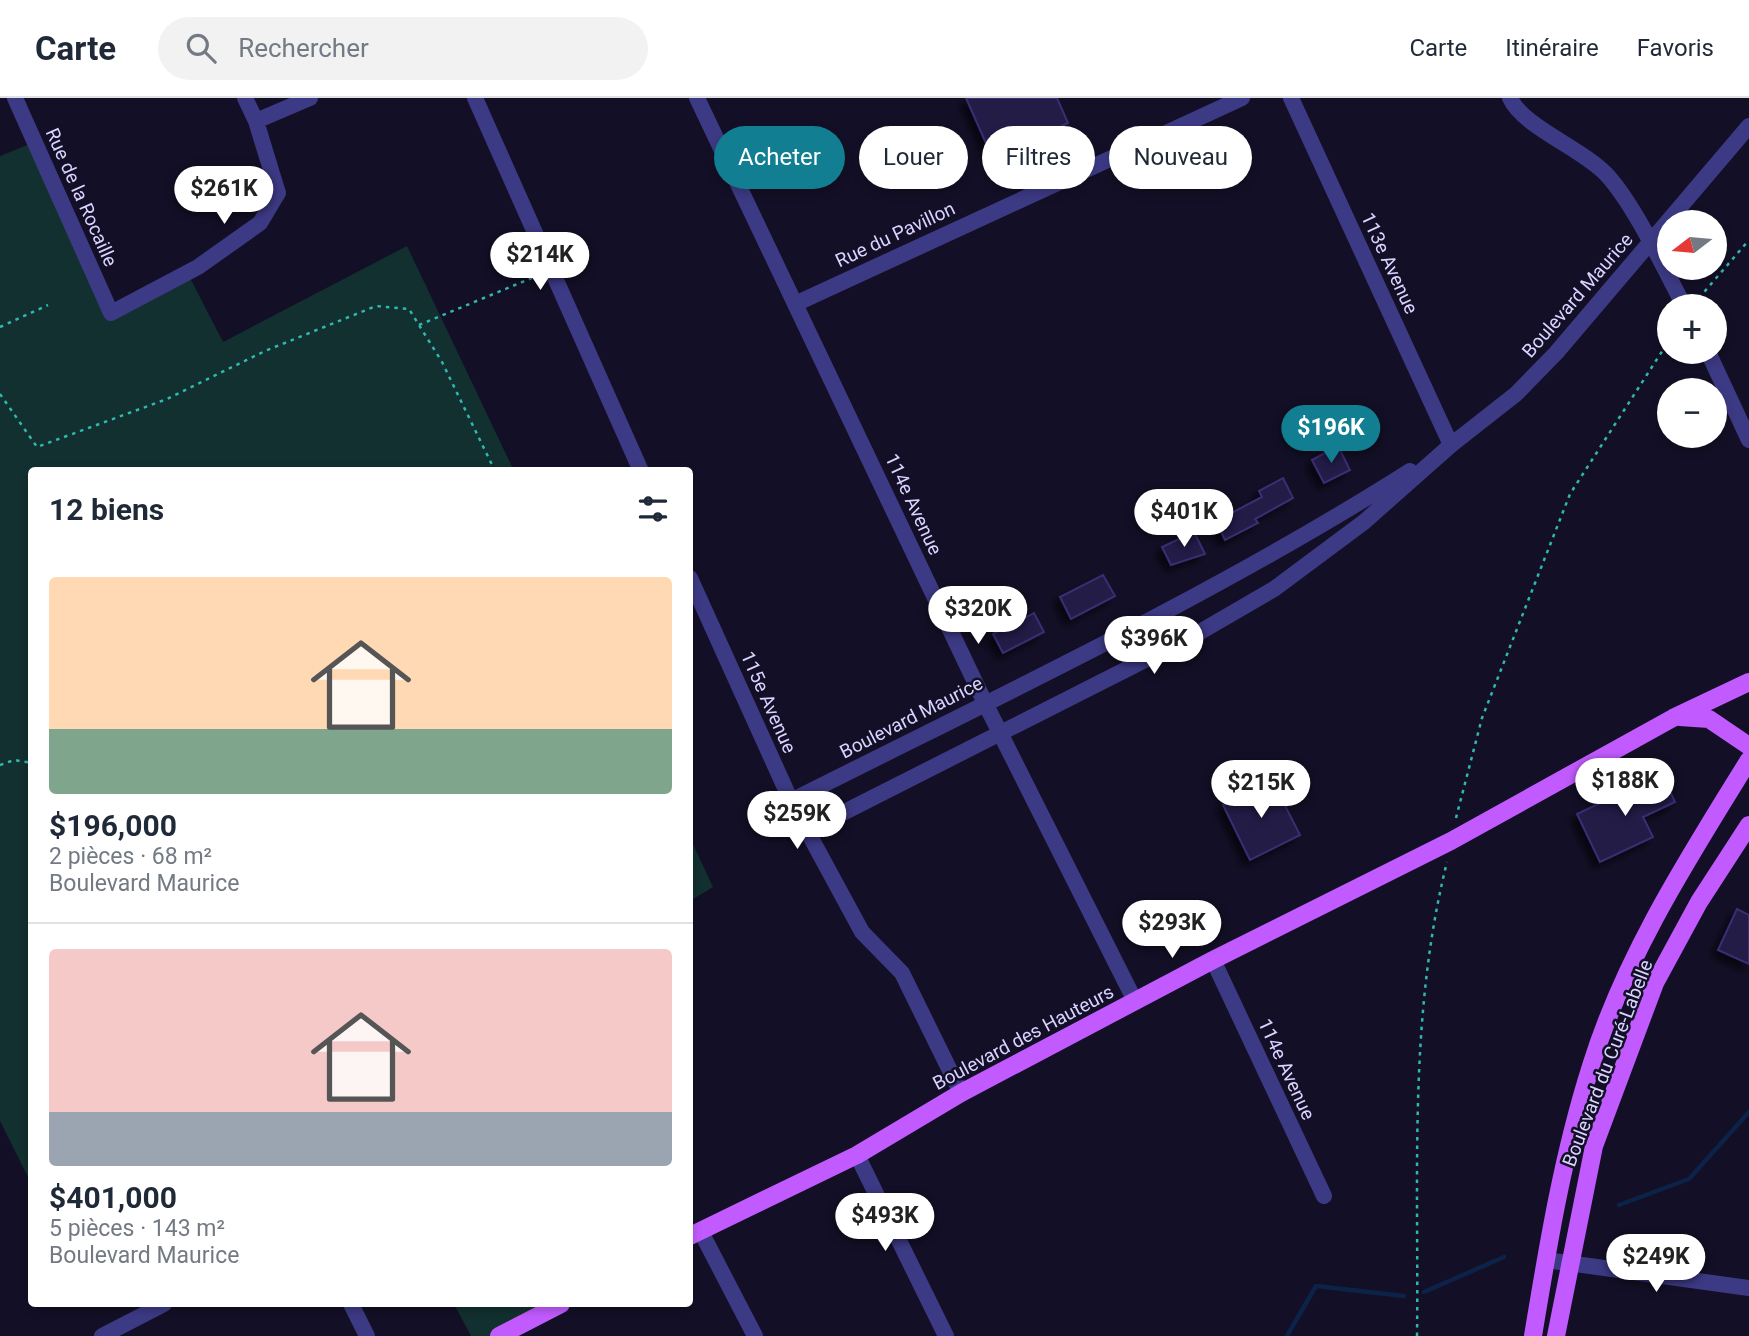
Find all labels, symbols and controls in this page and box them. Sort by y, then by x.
search box [158,17,648,80]
text: Carte [35,29,116,68]
icon: search [182,29,220,67]
text: Rechercher [238,33,369,63]
text: Carte [1409,34,1467,62]
text: Itinéraire [1505,34,1599,62]
text: Favoris [1637,34,1714,62]
street label: Rue de la Rocaille [41,125,122,270]
chip: Acheter [714,126,845,189]
chip: Louer [859,126,968,189]
chip: Filtres [982,126,1095,189]
chip: Nouveau [1109,126,1252,189]
pin: $261K [175,166,273,226]
text: $261K [190,175,258,202]
street label: Rue du Pavillon [832,197,959,272]
street label: 113e Avenue [1356,209,1423,317]
north arrow [1657,210,1727,280]
map controls [1657,210,1727,448]
street label: Boulevard Maurice [1517,228,1638,362]
pin: $214K [491,232,589,292]
text: $214K [506,241,574,268]
button: + [1657,294,1727,364]
button: − [1657,378,1727,448]
pin: $196K [1282,406,1380,465]
text: $196K [1297,414,1365,441]
street label: 114e Avenue [880,450,947,558]
icon: filters [634,490,672,528]
pin: $401K [1135,490,1233,549]
text: 12 biens [49,492,164,527]
text: $401K [1150,498,1218,525]
pin: $320K [929,587,1027,646]
text: $320K [944,595,1012,622]
pin: $396K [1105,616,1203,676]
icon: home [298,622,424,748]
text: $396K [1120,625,1188,652]
street label: 115e Avenue [736,648,801,757]
street label: Boulevard Maurice [836,671,987,763]
pin: $188K [1576,758,1674,818]
pin: $215K [1212,760,1310,820]
text: $188K [1591,767,1659,794]
text: $215K [1227,769,1295,796]
pin: $259K [748,792,846,851]
text: $259K [763,800,831,827]
text: $196,000 [49,808,177,843]
text: 2 pièces · 68 m² [49,843,212,870]
text: Boulevard Maurice [49,870,239,897]
pin: $293K [1123,900,1221,960]
text: $293K [1138,909,1206,936]
street label: Boulevard du Curé-Labelle [1557,956,1658,1170]
street label: Boulevard des Hauteurs [929,980,1118,1095]
icon: home [298,994,424,1120]
street label: 114e Avenue [1253,1015,1320,1123]
text: $401,000 [49,1180,177,1215]
pin: $493K [836,1194,934,1253]
text: $493K [851,1202,919,1229]
text: 5 pièces · 143 m² [49,1215,225,1242]
pin: $249K [1607,1234,1705,1294]
text: Boulevard Maurice [49,1242,239,1269]
text: $249K [1622,1243,1690,1270]

